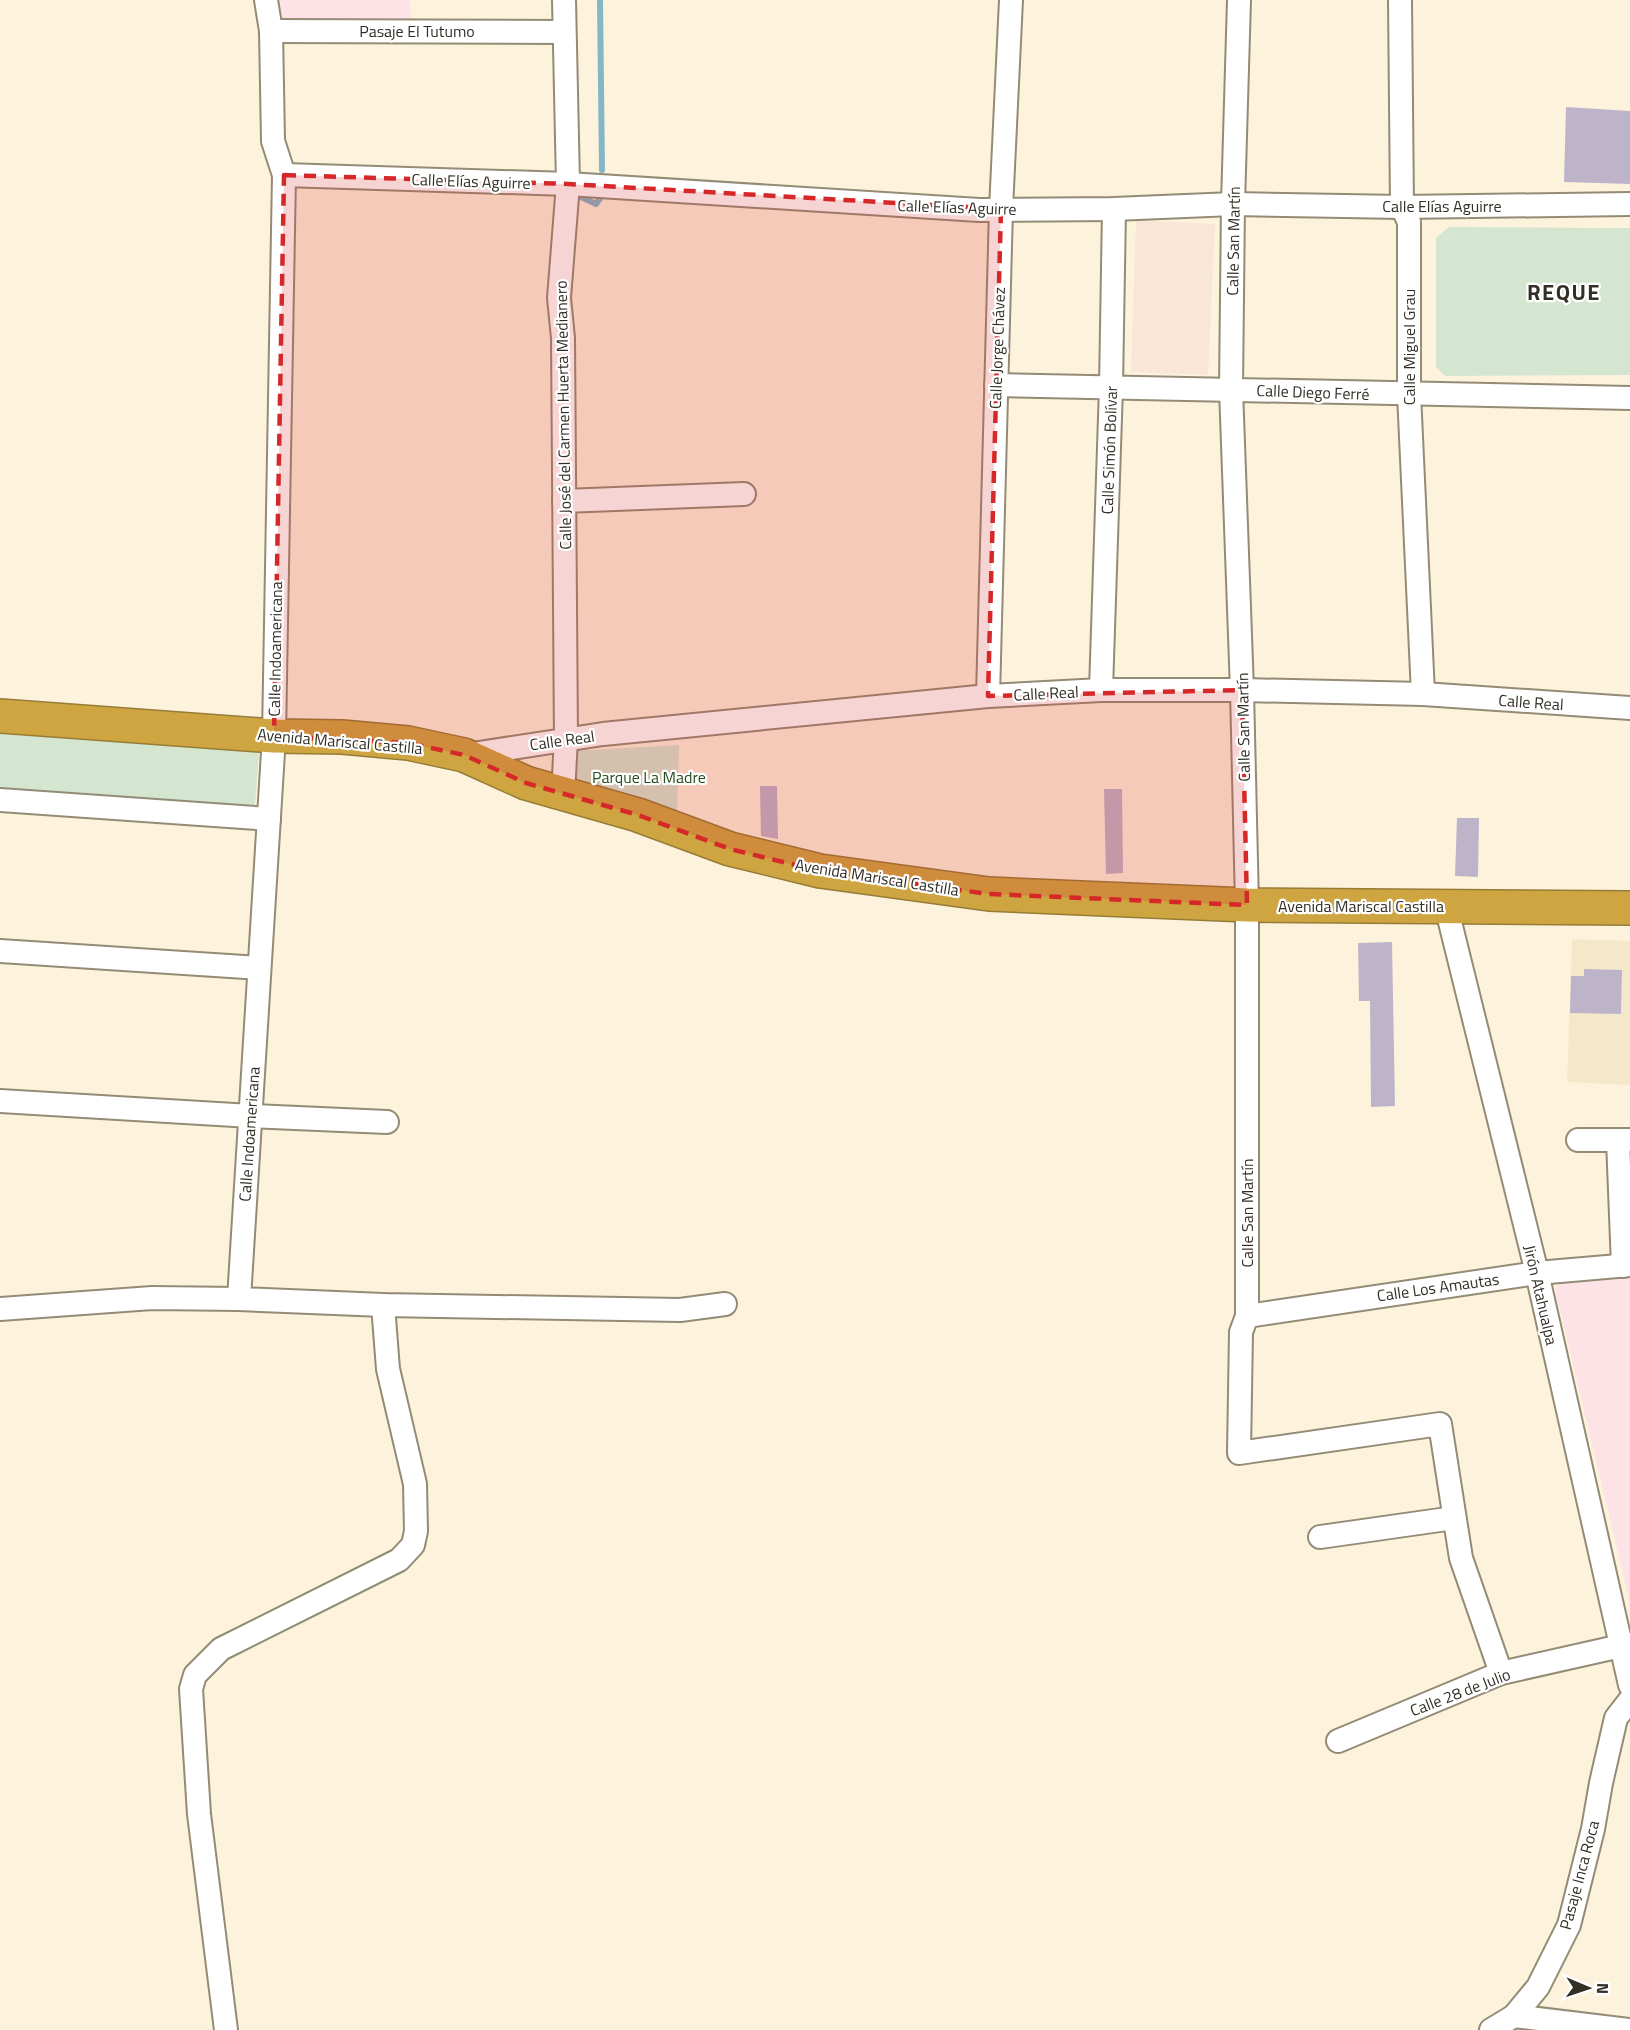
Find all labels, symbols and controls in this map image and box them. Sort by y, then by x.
street label: Pasaje El Tutumo [359,19,475,43]
street label: Calle Elías Aguirre [411,167,531,195]
street label: Calle San Martín [1220,186,1246,296]
street label: Calle Elías Aguirre [897,193,1017,221]
street label: Calle Elías Aguirre [1382,194,1502,218]
district label: REQUE [1527,275,1601,309]
street label: Calle José del Carmen Huerta Medianero [549,280,577,550]
street label: Calle Jorge Chávez [983,287,1011,409]
street label: Calle Miguel Grau [1397,289,1421,405]
street label: Calle Diego Ferré [1256,378,1370,406]
street label: Calle Simón Bolívar [1095,385,1123,515]
street label: Calle Indoamericana [262,581,288,717]
street label: Calle San Martín [1230,672,1256,782]
street label: Calle Real [1013,679,1079,707]
street label: Calle Real [1498,688,1564,716]
street label: Avenida Mariscal Castilla [256,722,424,760]
street label: Calle Real [528,724,596,756]
park label: Parque La Madre [592,765,706,789]
street label: Avenida Mariscal Castilla [793,852,961,902]
street label: Avenida Mariscal Castilla [1278,894,1444,918]
street label: Calle Indoamericana [232,1066,266,1202]
street label: Calle San Martín [1235,1158,1259,1268]
street label: Jirón Atahualpa [1518,1242,1564,1348]
street label: Calle Los Amautas [1375,1267,1501,1307]
street label: Calle 28 de Julio [1406,1662,1514,1722]
street label: Pasaje Inca Roca [1553,1818,1605,1932]
north arrow [1558,1958,1618,2018]
text: N [1591,1983,1615,1994]

